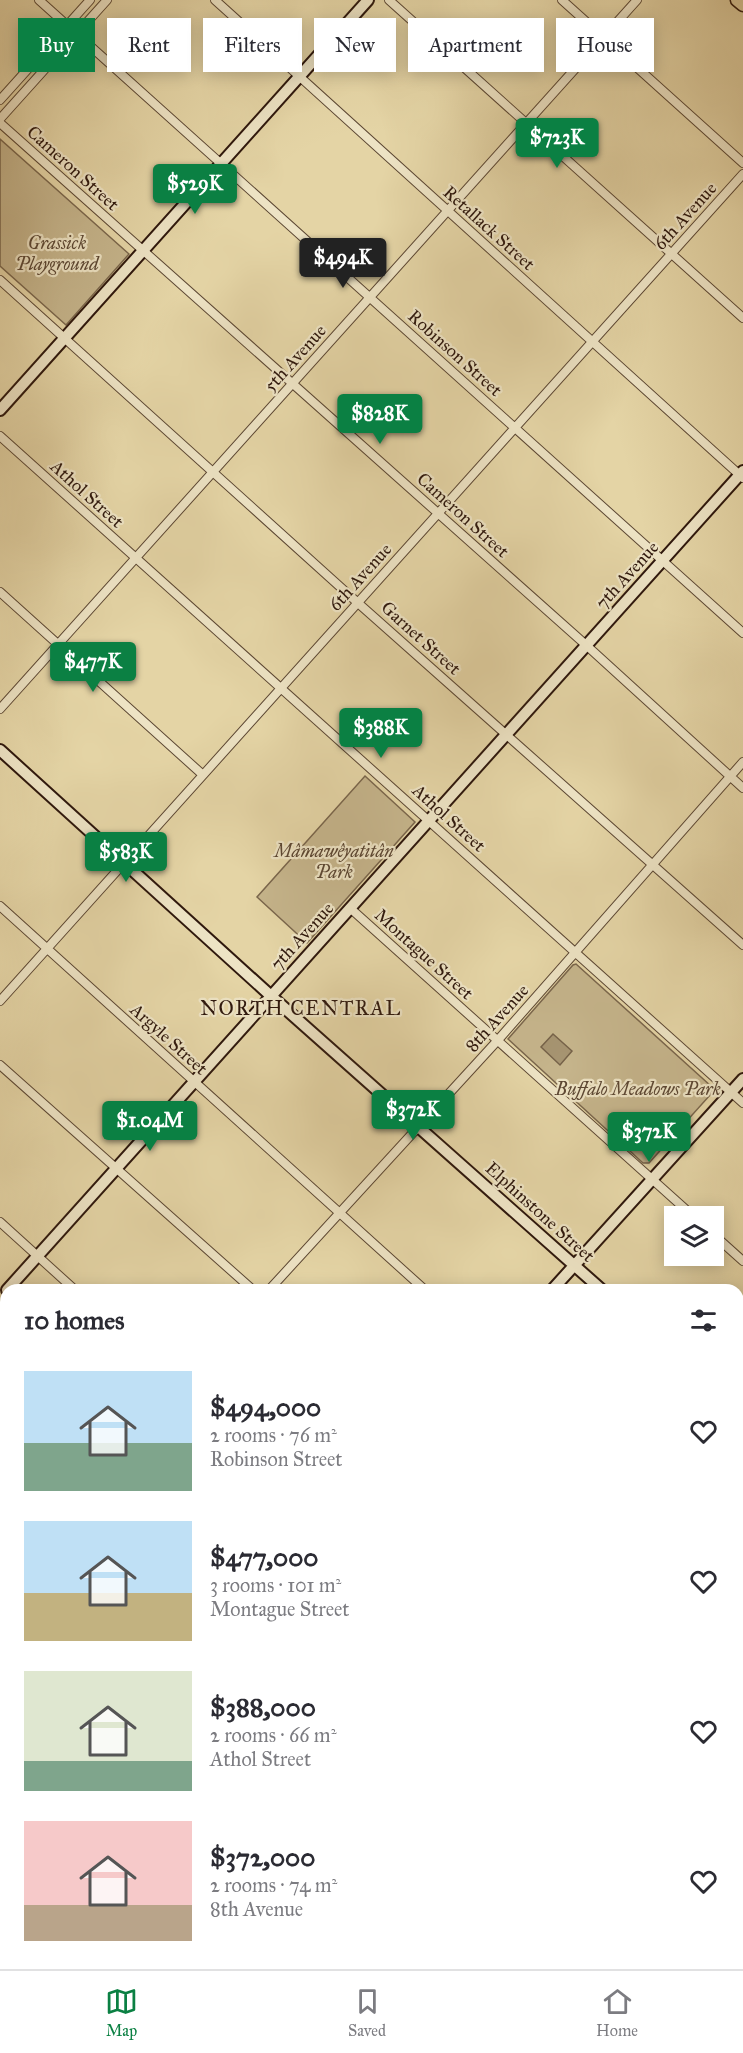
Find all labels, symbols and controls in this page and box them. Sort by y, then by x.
chip: Buy [18,18,95,72]
chip: Rent [107,18,191,72]
chip: Filters [203,18,302,72]
chip: New [314,18,396,72]
chip: Apartment [408,18,544,72]
chip: House [556,18,654,72]
pin: $723K [515,118,599,169]
street label: Cameron Street [22,121,124,216]
text: $723K [530,125,584,149]
pin: $529K [153,164,237,215]
text: $529K [167,171,223,195]
street label: 6th Avenue [649,178,721,254]
street label: Retallack Street [439,181,540,275]
park label: Grassick Playground [15,232,100,275]
pin: $494K [301,238,385,289]
text: $494K [313,245,373,269]
street label: Robinson Street [403,305,507,401]
street label: 5th Avenue [259,320,331,396]
pin: $828K [338,394,422,445]
text: $828K [351,401,409,425]
street label: Athol Street [45,455,129,533]
street label: Cameron Street [412,468,514,563]
street label: 7th Avenue [591,536,663,614]
street label: 6th Avenue [324,539,396,615]
street label: Garnet Street [377,596,466,680]
pin: $477K [51,642,135,693]
text: $477K [64,649,122,673]
pin: $388K [339,708,423,759]
text: $388K [353,715,409,739]
street label: Athol Street [407,779,491,857]
pin: $583K [84,832,168,883]
text: $583K [99,839,153,863]
park label: Mâmawêyatitân Park [272,840,394,883]
street label: 7th Avenue [266,897,338,975]
street label: Montague Street [369,904,478,1005]
street label: 8th Avenue [461,979,533,1057]
district label: NORTH CENTRAL [200,996,402,1020]
street label: Argyle Street [124,998,213,1081]
park label: Buffalo Meadows Park [554,1078,721,1100]
pin: $372K [371,1090,455,1141]
text: $372K [386,1097,440,1121]
pin: $1.04M [101,1101,199,1152]
text: $1.04M [116,1108,184,1132]
pin: $372K [607,1112,691,1163]
text: $372K [622,1119,676,1143]
street label: Elphinstone Street [481,1157,600,1267]
map controls [664,1206,724,1266]
button: layers [664,1206,724,1266]
text: 10 homes [24,1304,125,1336]
icon: filters [687,1304,720,1337]
text: $494,000 [210,1391,321,1423]
icon: home [72,1395,144,1467]
icon: heart [687,1415,720,1448]
text: 2 rooms · 76 m² [210,1423,337,1447]
text: Robinson Street [210,1447,342,1471]
text: $477,000 [210,1541,318,1573]
icon: home [72,1545,144,1617]
icon: heart [687,1565,720,1598]
text: 3 rooms · 101 m² [210,1573,341,1597]
text: Montague Street [210,1597,349,1621]
text: $388,000 [210,1691,316,1723]
icon: home [72,1695,144,1767]
icon: heart [687,1715,720,1748]
text: 2 rooms · 66 m² [210,1723,336,1747]
text: Athol Street [210,1747,311,1771]
text: $372,000 [210,1841,315,1873]
icon: home [72,1845,144,1917]
icon: heart [687,1865,720,1898]
text: 2 rooms · 74 m² [210,1873,337,1897]
text: 8th Avenue [210,1897,303,1921]
tab: Map [105,1985,138,2040]
tab: Saved [348,1985,386,2040]
tab: Home [596,1985,638,2040]

